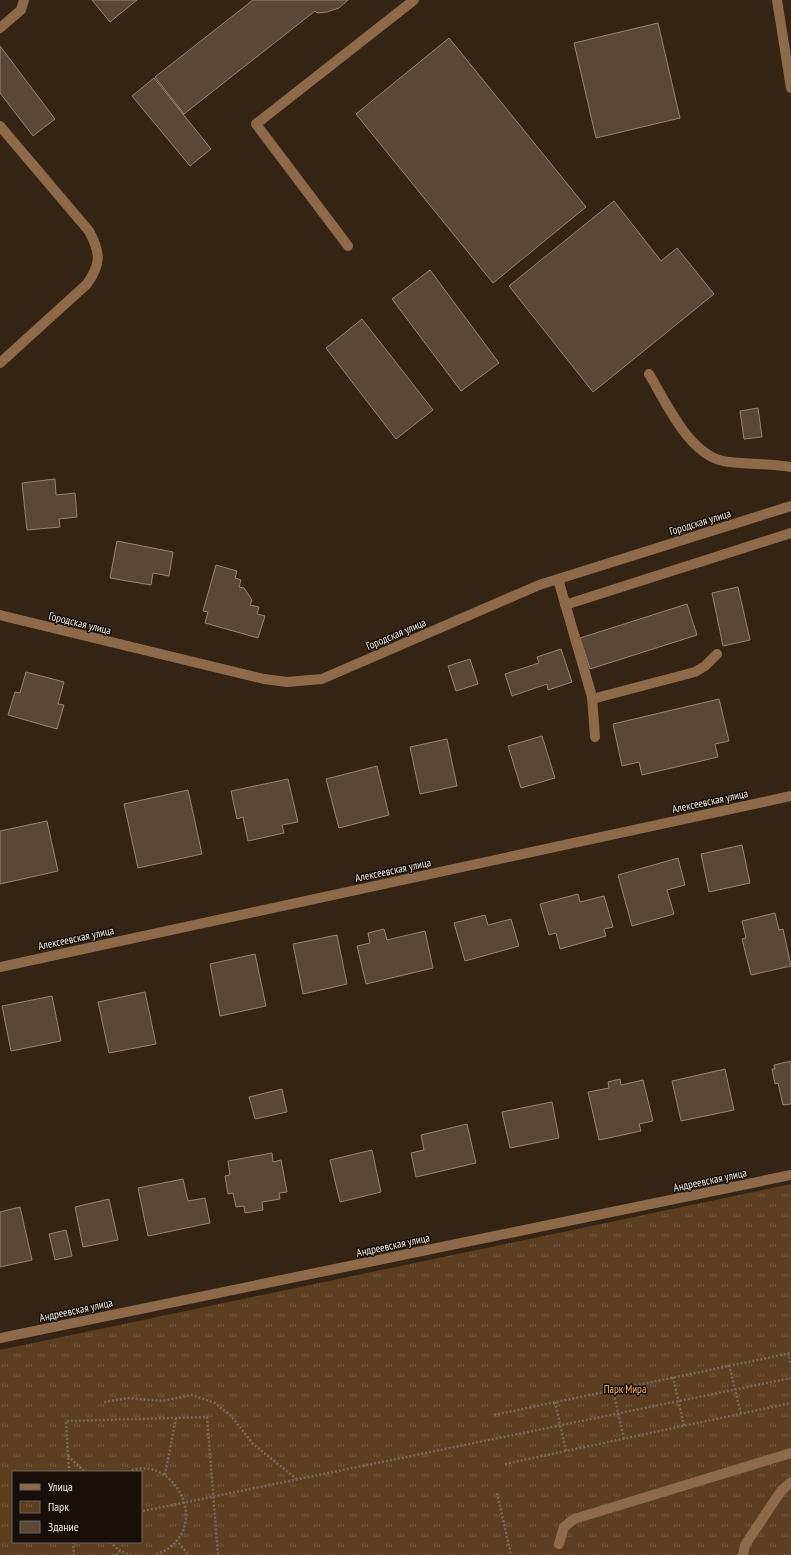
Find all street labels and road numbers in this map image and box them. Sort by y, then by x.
street label: Городская улица [667,506,733,538]
street label: Городская улица [47,608,113,638]
street label: Городская улица [364,615,428,653]
street label: Алексеевская улица [671,786,749,816]
street label: Алексеевская улица [354,855,432,885]
street label: Алексеевская улица [37,923,115,953]
street label: Андреевская улица [672,1165,748,1195]
street label: Андреевская улица [355,1230,431,1260]
street label: Андреевская улица [38,1295,114,1325]

